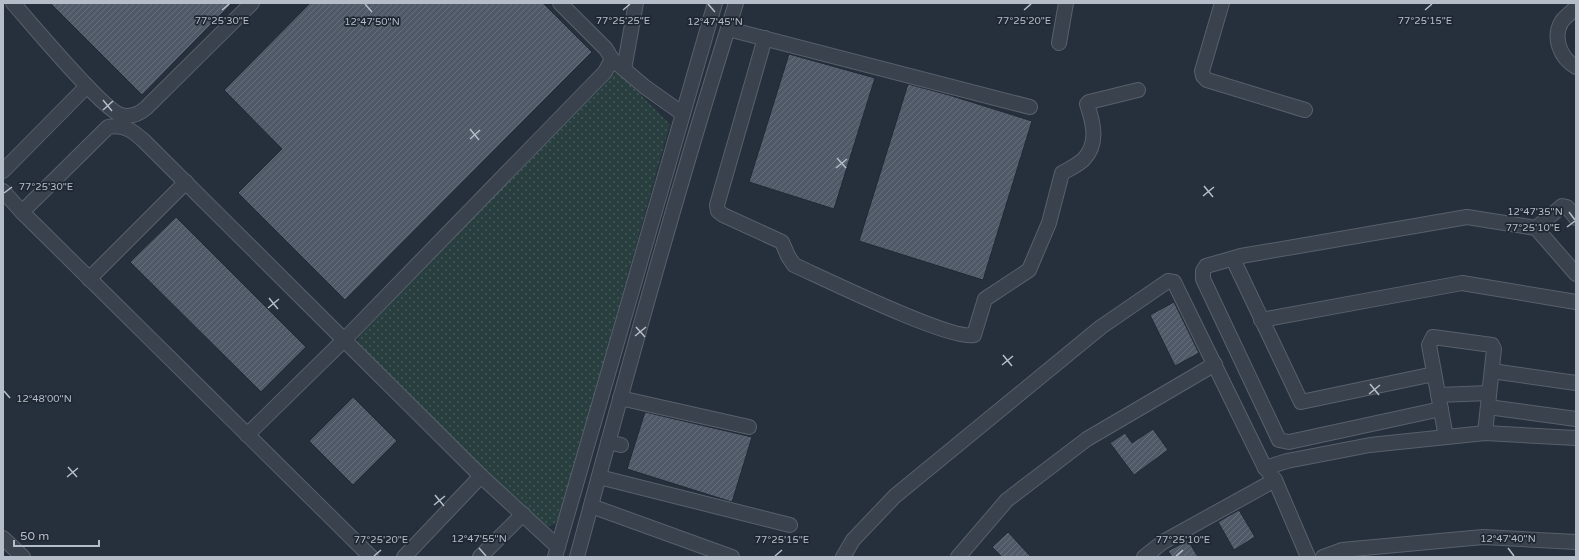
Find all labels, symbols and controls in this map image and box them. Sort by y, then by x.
text: 77°25'30"E [195,15,249,27]
text: 77°25'25"E [596,15,650,27]
text: 77°25'20"E [997,15,1051,27]
text: 77°25'15"E [1398,15,1452,27]
text: 12°47'50"N [344,16,400,28]
text: 12°47'45"N [687,16,743,28]
text: 77°25'30"E [19,181,73,193]
text: 12°47'35"N [1507,206,1563,218]
text: 77°25'10"E [1506,222,1560,234]
text: 12°48'00"N [16,393,72,405]
scale bar [14,522,99,548]
text: 50 m [20,529,49,543]
text: 12°47'55"N [451,533,507,545]
text: 12°47'40"N [1480,533,1536,545]
text: 77°25'20"E [354,534,408,546]
text: 77°25'15"E [755,534,809,546]
text: 77°25'10"E [1156,534,1210,546]

